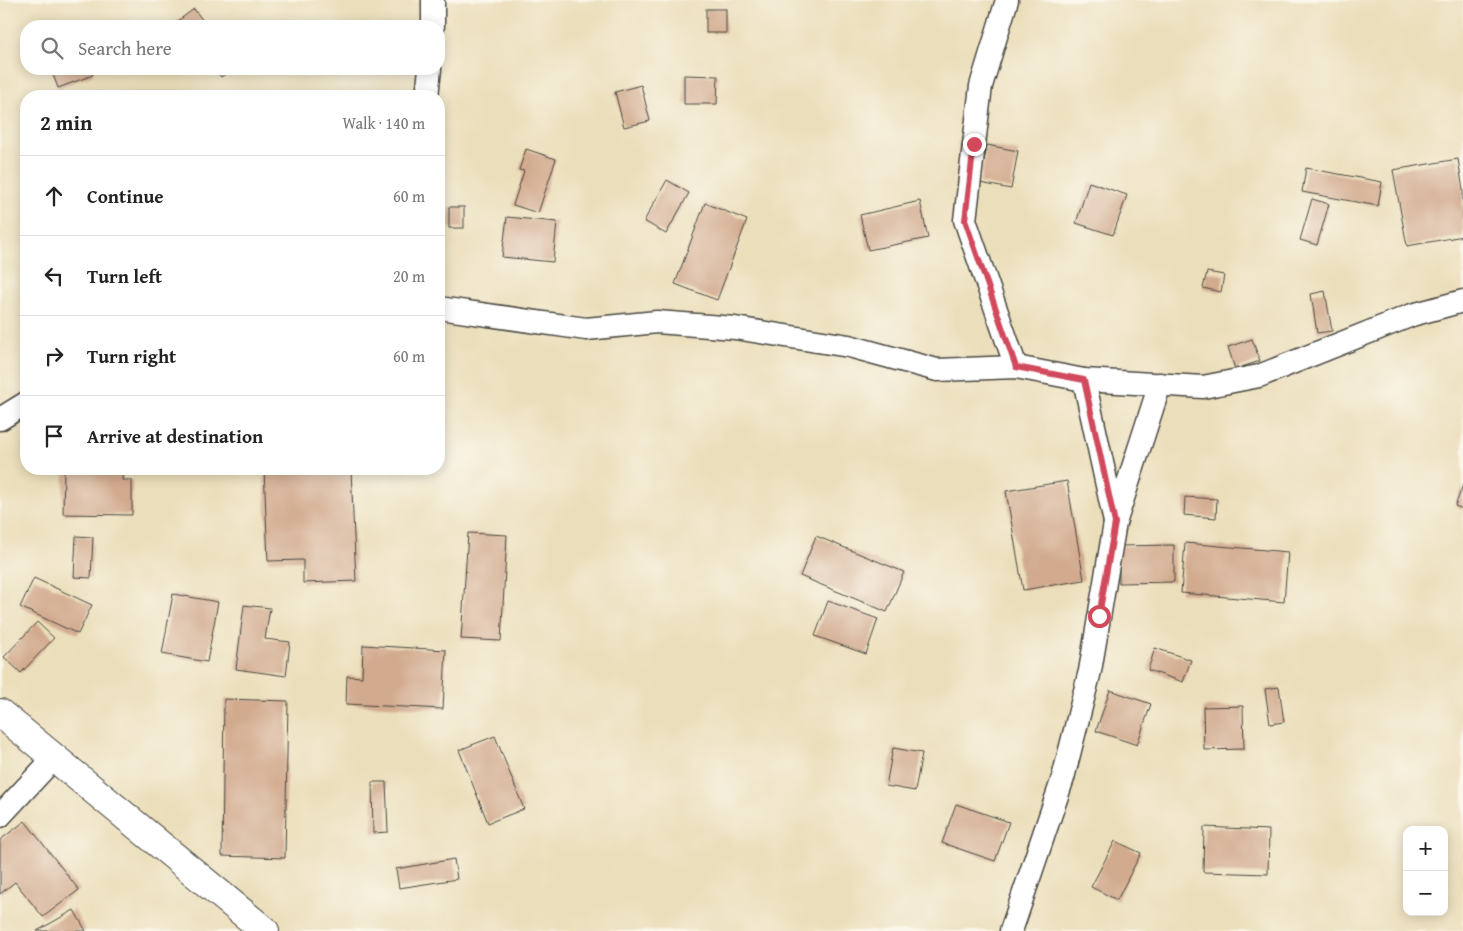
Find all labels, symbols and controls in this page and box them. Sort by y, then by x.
search box [20,20,445,75]
icon: search [38,34,66,62]
text: Search here [78,34,172,62]
text: 2 min [40,107,92,138]
text: Walk · 140 m [342,111,425,135]
route end [963,133,986,156]
icon: ahead [40,182,68,210]
text: Continue [87,182,164,210]
text: 60 m [393,184,425,208]
icon: left [40,262,68,290]
text: Turn left [87,262,162,290]
text: 20 m [393,264,425,288]
icon: right [40,342,68,370]
text: Turn right [87,342,176,370]
text: 60 m [393,344,425,368]
icon: arrive [40,422,68,450]
text: Arrive at destination [87,422,263,450]
route start [1088,605,1111,628]
map controls [1403,826,1448,916]
button: + [1403,826,1448,871]
button: − [1403,871,1448,916]

